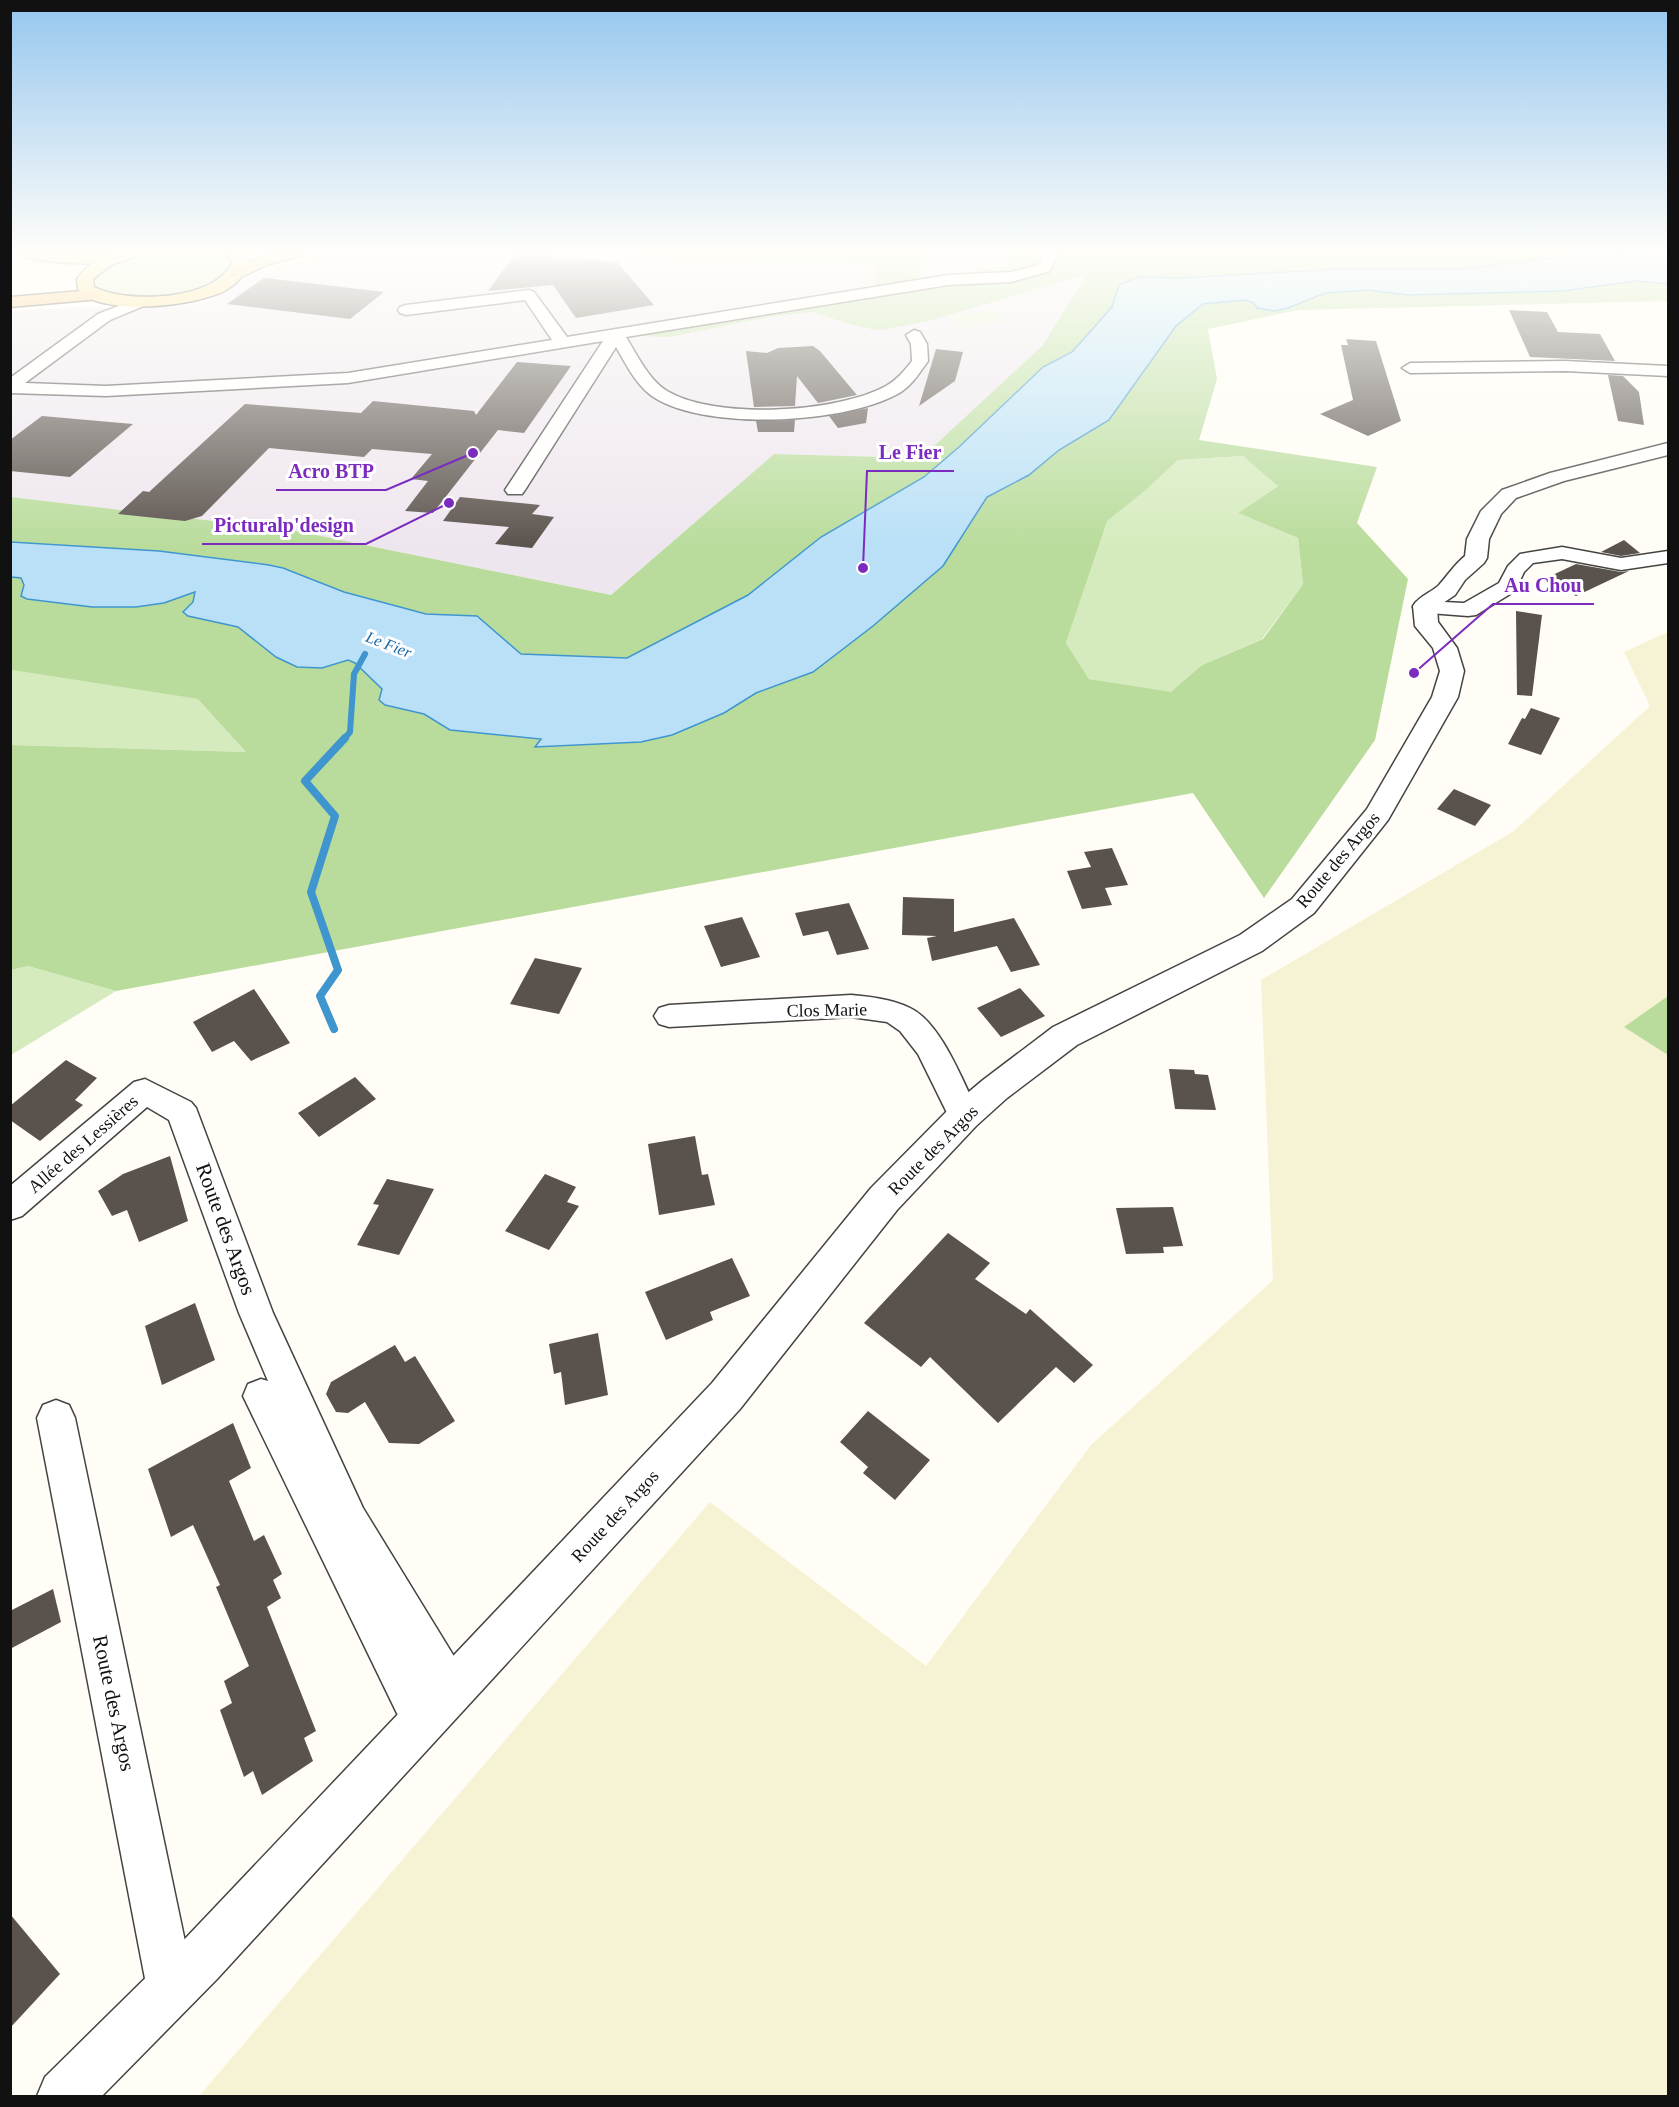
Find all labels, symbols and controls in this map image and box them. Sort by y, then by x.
callout: Le Fier [867,433,954,471]
text: Le Fier [879,441,941,463]
callout: Acro BTP [276,452,386,490]
text: Acro BTP [288,460,374,482]
callout: Picturalp'design [202,506,366,544]
text: Picturalp'design [214,514,354,537]
callout: Au Chou [1493,566,1594,604]
text: Au Chou [1504,574,1582,596]
water label: Le Fier [363,628,415,661]
street label: Route des Argos [1292,808,1384,912]
street label: Clos Marie [787,999,867,1021]
street label: Allée des Lessières [24,1091,142,1197]
street label: Route des Argos [884,1101,982,1199]
street label: Route des Argos [191,1160,261,1298]
street label: Route des Argos [567,1466,663,1566]
street label: Route des Argos [88,1633,140,1773]

